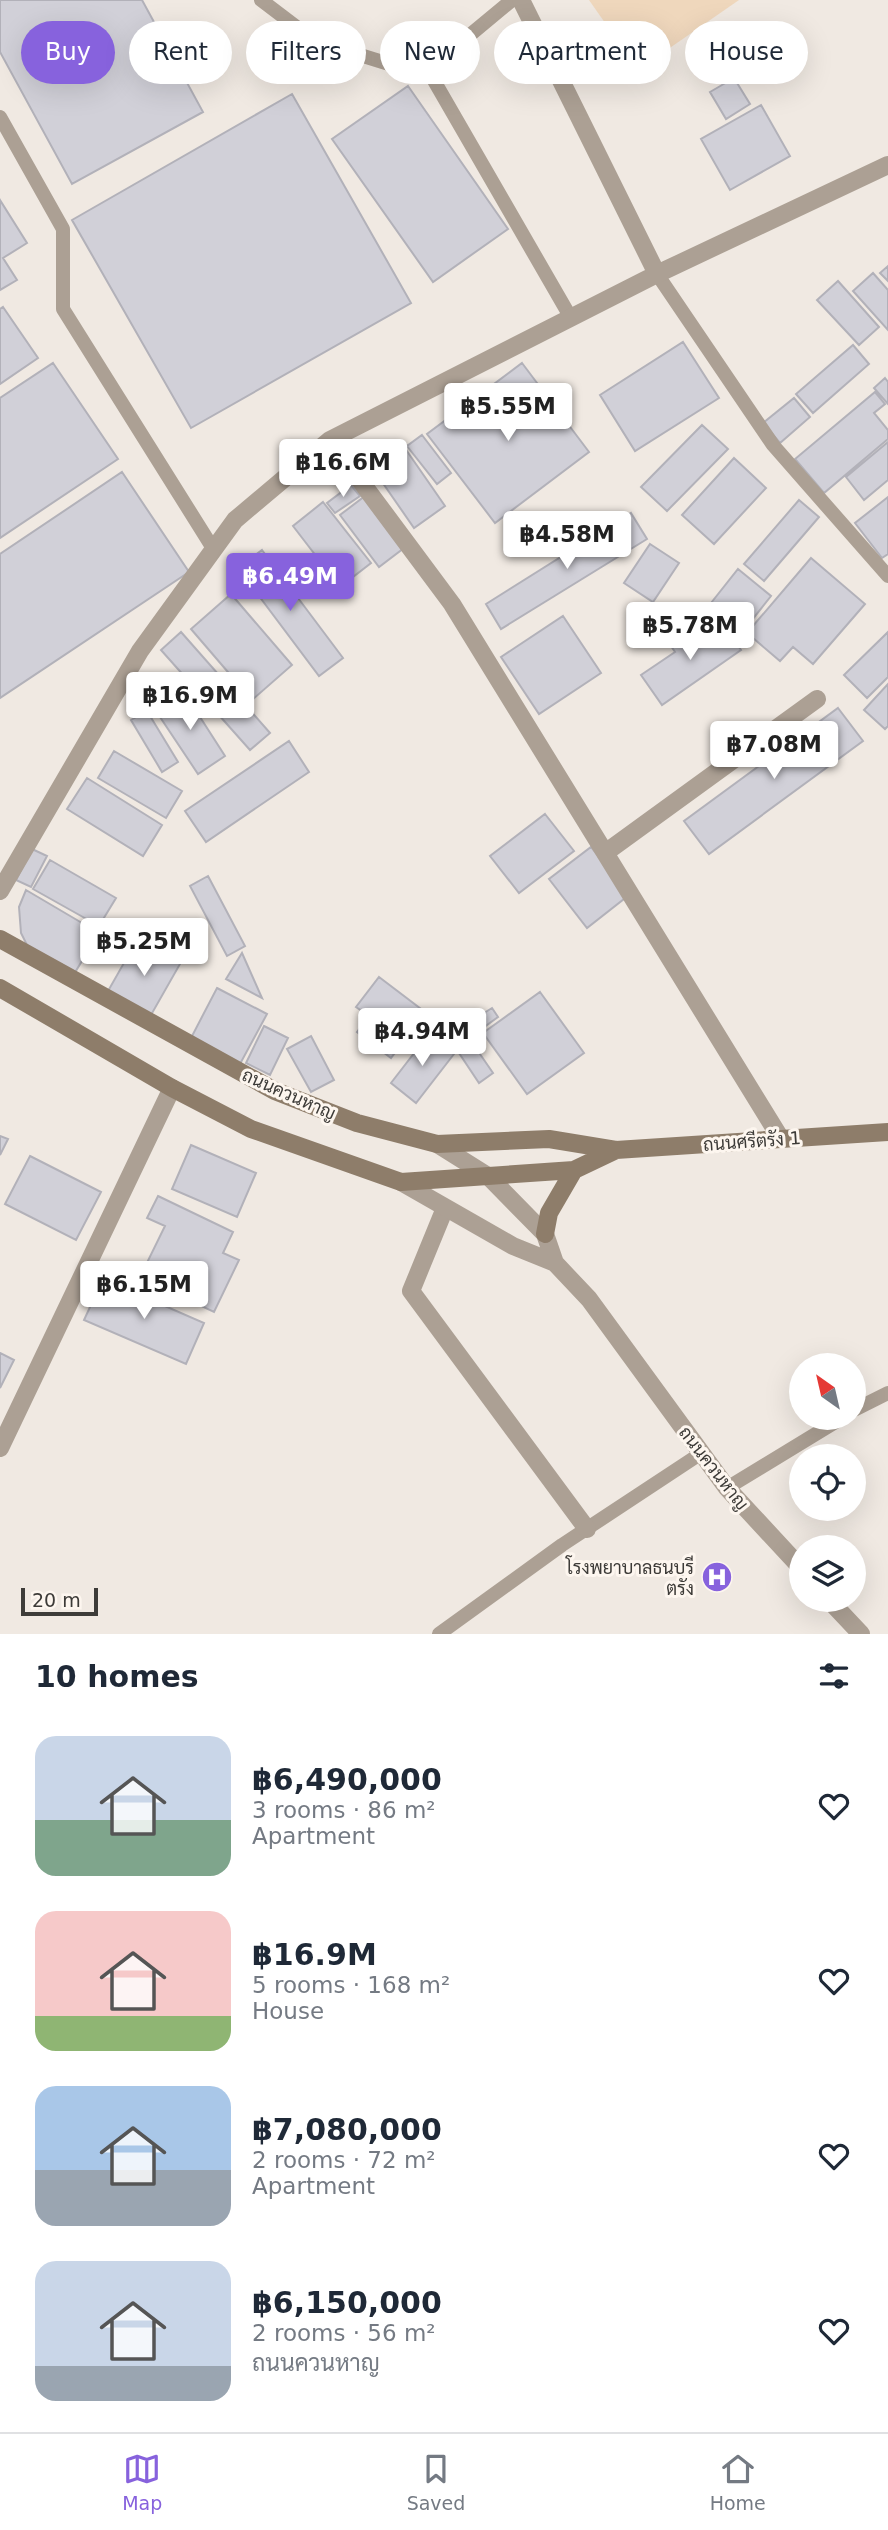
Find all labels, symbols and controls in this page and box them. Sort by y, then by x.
chip: Buy [21,21,115,84]
chip: Rent [129,21,232,84]
chip: Filters [246,21,366,84]
chip: New [380,21,480,84]
chip: Apartment [494,21,671,84]
chip: House [685,21,808,84]
pin: ฿5.55M [451,384,565,443]
text: ฿5.55M [460,393,556,419]
pin: ฿16.6M [286,440,400,499]
text: ฿16.6M [295,449,391,475]
pin: ฿4.58M [510,512,624,571]
text: ฿4.58M [519,521,615,547]
pin: ฿6.49M [233,554,347,613]
text: ฿6.49M [242,563,338,589]
pin: ฿5.78M [633,602,747,662]
text: ฿5.78M [642,612,738,638]
pin: ฿16.9M [133,672,247,732]
text: ฿16.9M [142,682,238,708]
pin: ฿7.08M [717,722,831,781]
text: ฿7.08M [726,731,822,757]
pin: ฿5.25M [87,918,201,978]
text: ฿5.25M [96,928,192,954]
pin: ฿4.94M [365,1009,479,1068]
text: ฿4.94M [374,1018,470,1044]
street label: ถนนควนหาญ [239,1064,339,1125]
street label: ถนนศรีตรัง 1 [702,1125,802,1155]
pin: ฿6.15M [87,1262,201,1321]
text: ฿6.15M [96,1271,192,1297]
north arrow [789,1353,866,1430]
map controls [789,1353,866,1612]
street label: ถนนควนหาญ [674,1422,753,1514]
button: locate [789,1444,866,1521]
button: layers [789,1535,866,1612]
place label: โรงพยาบาลธนบุรี ตรัง [565,1555,694,1599]
hospital icon: โรงพยาบาลธนบุรี ตรัง [700,1560,734,1594]
scale bar [21,1585,98,1617]
text: 20 m [32,1589,81,1611]
icon: filters [815,1657,853,1695]
text: 10 homes [35,1659,199,1694]
text: ฿6,490,000 [252,1762,442,1797]
icon: home [91,1764,175,1848]
icon: heart [815,1787,853,1825]
text: 3 rooms · 86 m² [252,1797,436,1823]
text: Apartment [252,1823,375,1849]
text: ฿16.9M [252,1937,377,1972]
icon: home [91,1939,175,2023]
icon: heart [815,1962,853,2000]
text: 5 rooms · 168 m² [252,1972,450,1998]
text: House [252,1998,324,2024]
text: ฿7,080,000 [252,2112,442,2147]
icon: home [91,2114,175,2198]
icon: heart [815,2137,853,2175]
text: 2 rooms · 72 m² [252,2147,436,2173]
text: Apartment [252,2173,375,2199]
text: ฿6,150,000 [252,2285,442,2320]
icon: home [91,2289,175,2373]
icon: heart [815,2312,853,2350]
text: 2 rooms · 56 m² [252,2320,436,2346]
text: ถนนควนหาญ [252,2350,380,2376]
tab: Map [122,2450,162,2514]
tab: Saved [407,2450,465,2514]
tab: Home [710,2450,766,2514]

